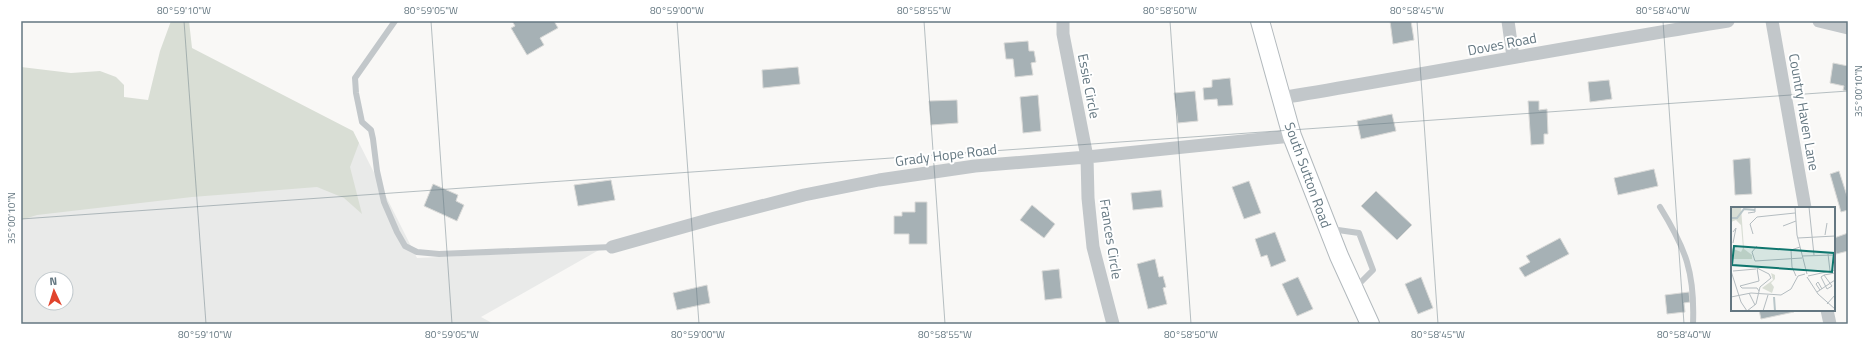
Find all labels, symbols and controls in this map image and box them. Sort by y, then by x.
text: 80°59'10"W [157,3,211,18]
text: 80°59'05"W [404,3,458,18]
text: 80°59'00"W [650,3,704,18]
text: 80°58'55"W [897,3,951,18]
text: 80°58'50"W [1143,3,1197,18]
text: 80°58'45"W [1390,3,1444,18]
text: 80°58'40"W [1636,3,1690,18]
street label: Doves Road [1466,27,1538,60]
street label: Essie Circle [1073,52,1106,120]
street label: Country Haven Lane [1784,52,1825,172]
text: 35°00'10"N [1851,65,1866,117]
street label: South Sutton Road [1280,119,1337,231]
street label: Grady Hope Road [894,138,998,171]
text: 35°00'10"N [4,192,19,244]
street label: Frances Circle [1095,197,1128,281]
inset map [1731,207,1835,311]
north arrow [34,271,74,311]
text: N [49,273,58,289]
text: 80°59'10"W [178,327,232,342]
text: 80°59'05"W [425,327,479,342]
text: 80°59'00"W [671,327,725,342]
text: 80°58'55"W [918,327,972,342]
text: 80°58'50"W [1164,327,1218,342]
text: 80°58'45"W [1411,327,1465,342]
text: 80°58'40"W [1657,327,1711,342]

